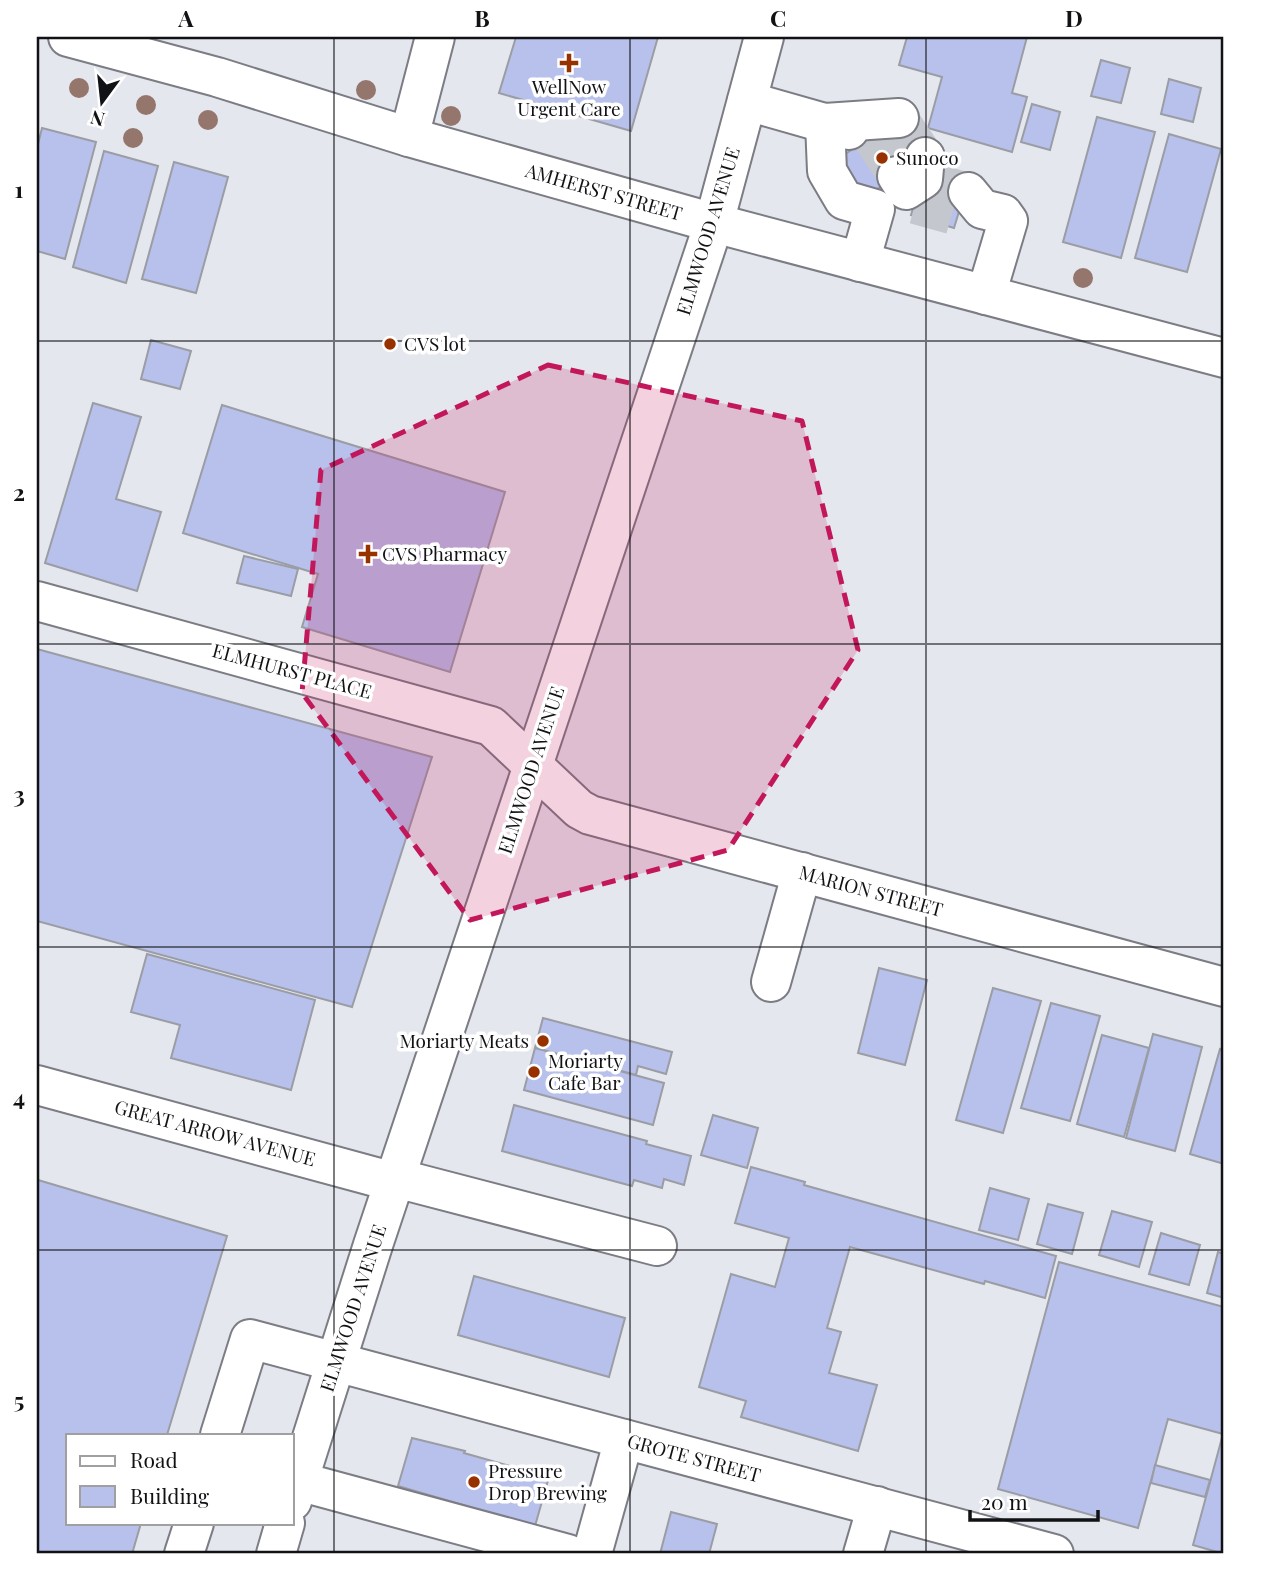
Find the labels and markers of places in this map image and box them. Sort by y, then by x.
marker: WellNow Urgent Care [559,53,579,73]
place label: WellNow Urgent Care [517,73,621,121]
place label: Sunoco [896,144,959,170]
marker: Sunoco [874,150,890,166]
place label: CVS lot [404,330,466,356]
marker: CVS lot [382,336,398,352]
place label: CVS Pharmacy [382,540,508,566]
marker: CVS Pharmacy [360,546,376,562]
place label: Moriarty Meats [399,1027,529,1053]
marker: Moriarty Meats [535,1033,551,1049]
place label: Moriarty Cafe Bar [548,1047,623,1095]
marker: Moriarty Cafe Bar [526,1064,542,1080]
place label: Pressure Drop Brewing [488,1457,607,1505]
marker: Pressure Drop Brewing [466,1474,482,1490]

